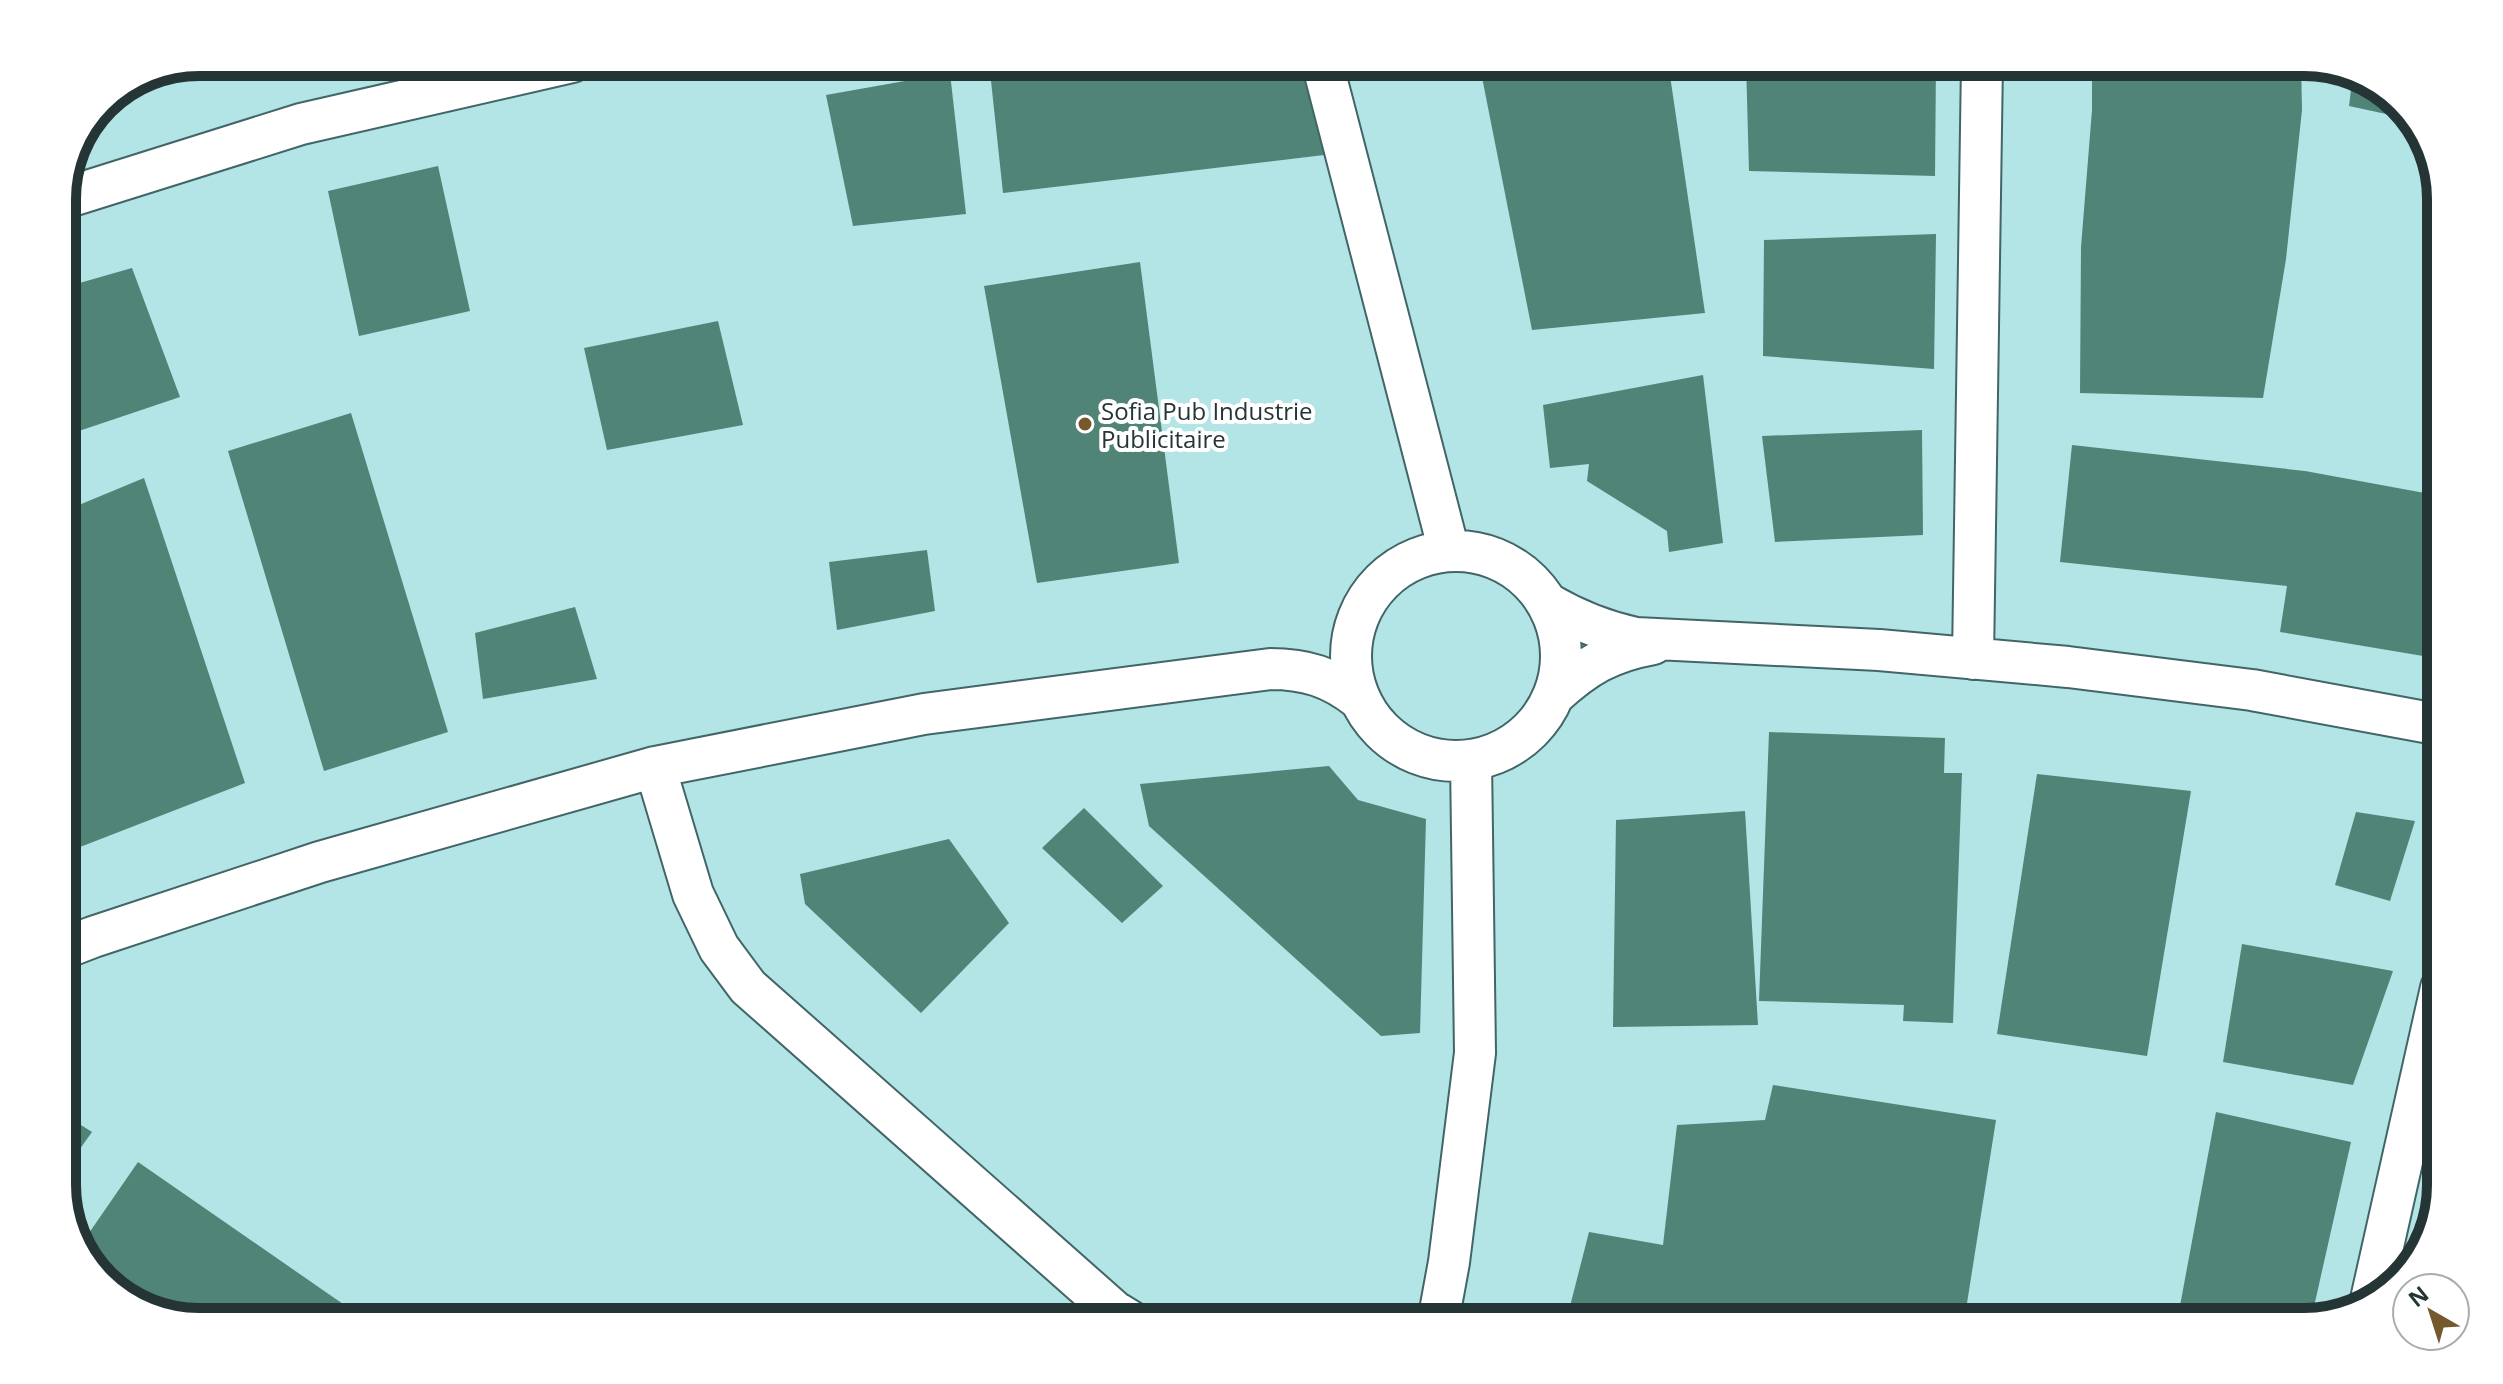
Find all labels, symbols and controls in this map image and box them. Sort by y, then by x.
place label: Sofia Pub Industrie Publicitaire [1101,394,1313,455]
marker: Sofia Pub Industrie Publicitaire [1076,415,1094,433]
north arrow [2391,1272,2471,1352]
text: N [2401,1278,2434,1313]

